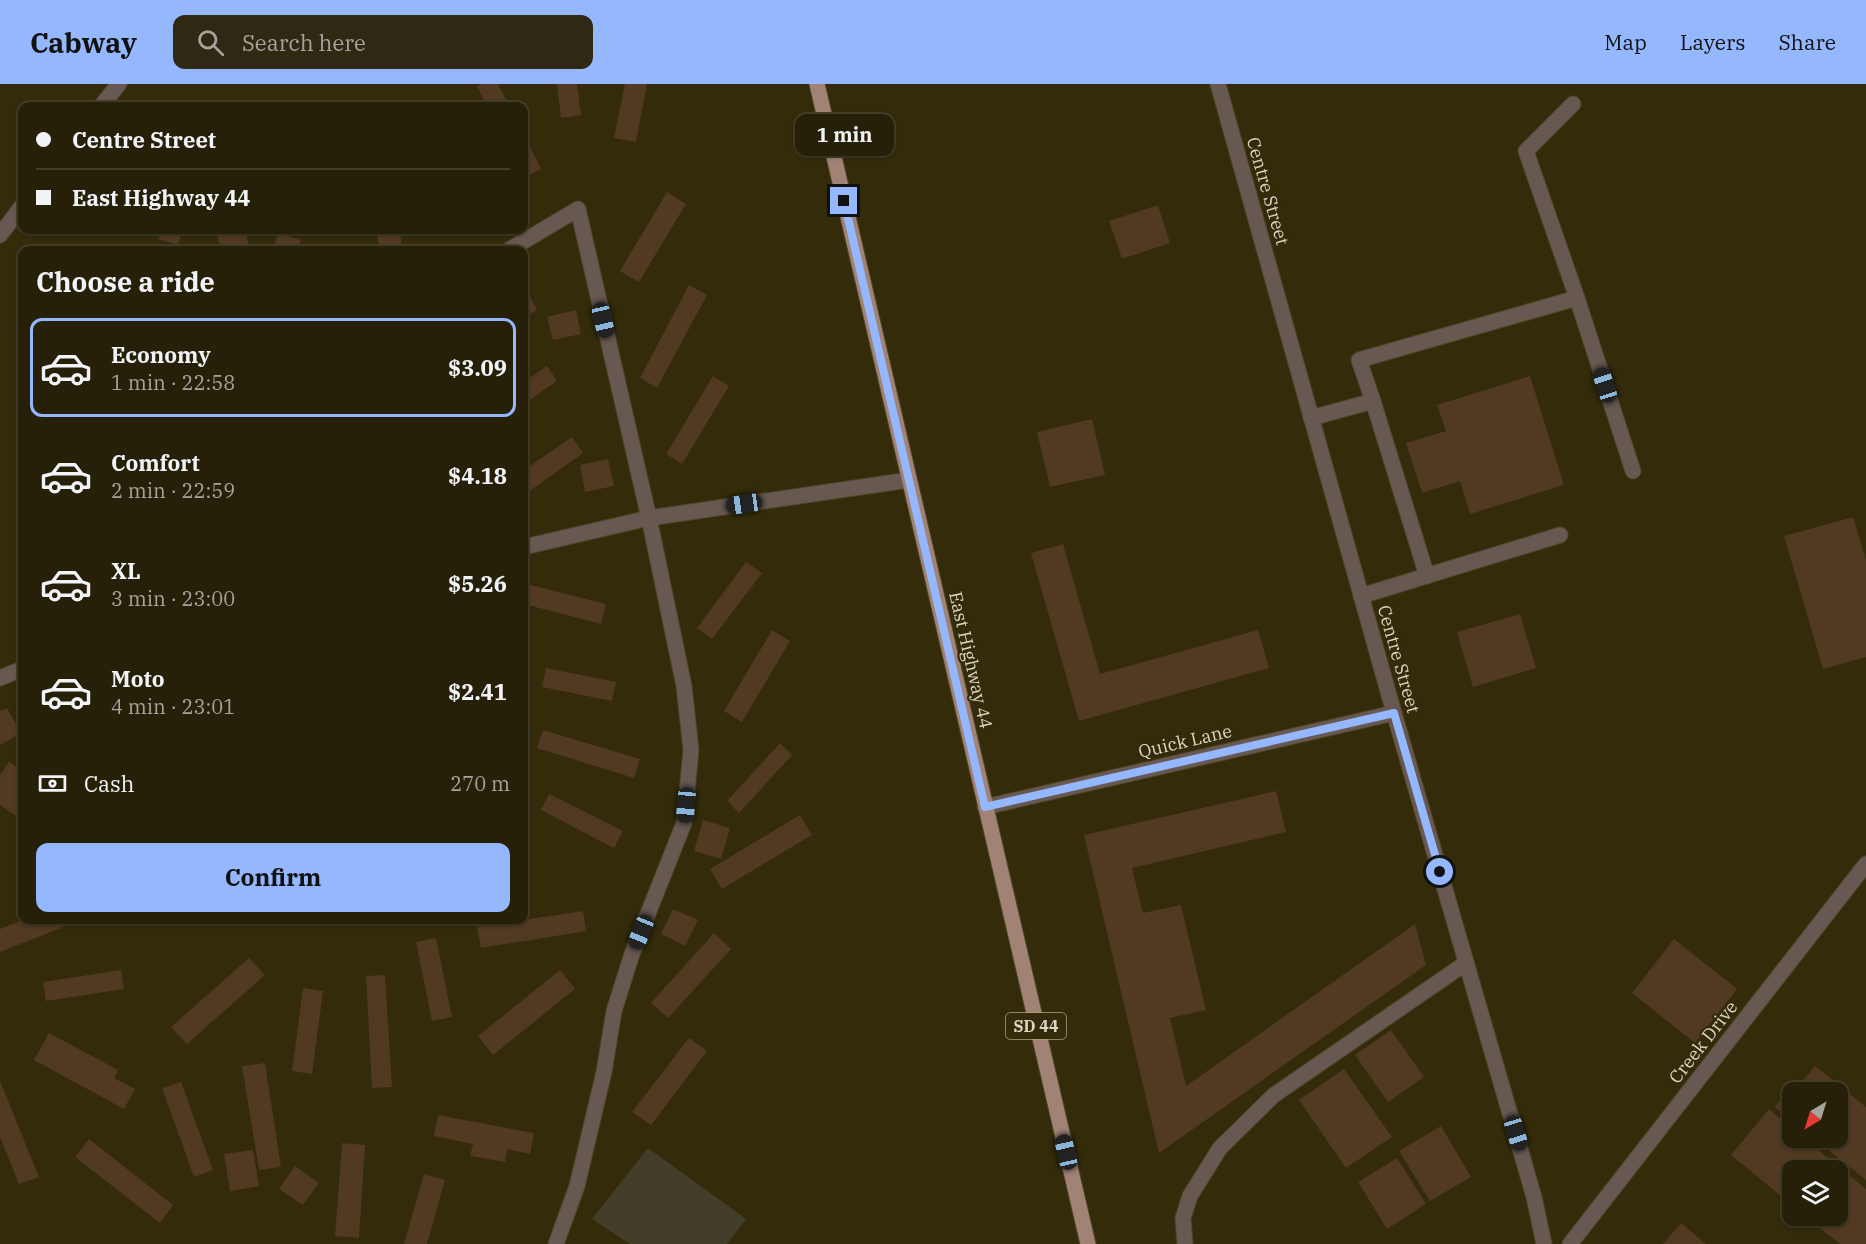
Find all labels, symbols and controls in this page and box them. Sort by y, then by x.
search box [173,15,593,69]
text: Cabway [30,24,137,61]
icon: search [194,26,227,59]
text: Search here [242,28,366,57]
text: Map [1604,28,1647,56]
text: Layers [1680,28,1746,56]
text: Share [1779,28,1836,56]
callout: 1 min [794,114,894,156]
text: 1 min [817,121,873,148]
text: Centre Street [72,125,216,154]
street label: Centre Street [1242,134,1294,248]
text: East Highway 44 [72,183,251,212]
route end [830,187,857,214]
text: Choose a ride [36,264,215,299]
car [590,300,616,340]
text: Economy [111,340,211,369]
icon: car [39,341,93,395]
text: $3.09 [448,353,507,382]
car [1591,365,1619,405]
text: 1 min · 22:58 [111,369,235,396]
text: Comfort [111,448,200,477]
icon: car [39,449,93,503]
text: $4.18 [448,461,507,490]
text: 2 min · 22:59 [111,477,235,504]
car [725,493,763,515]
text: XL [111,556,141,585]
icon: car [39,557,93,611]
text: $5.26 [448,569,507,598]
text: 3 min · 23:00 [111,585,235,612]
street label: East Highway 44 [944,589,998,731]
street label: Centre Street [1373,602,1425,716]
text: Moto [111,664,165,693]
icon: car [39,665,93,719]
text: $2.41 [448,677,507,706]
text: 4 min · 23:01 [111,693,235,720]
street label: Quick Lane [1136,719,1234,763]
icon: cash [36,767,69,800]
text: Cash [84,769,135,798]
text: 270 m [450,770,510,797]
car [675,786,697,824]
button: Confirm [36,843,510,912]
route start [1426,858,1453,885]
car [626,912,656,952]
street label: Creek Drive [1664,996,1742,1088]
road number: SD 44 [1006,1013,1066,1039]
north arrow [1782,1082,1848,1148]
map controls [1782,1082,1848,1226]
car [1502,1113,1530,1153]
car [1053,1132,1079,1172]
button: layers [1782,1160,1848,1226]

